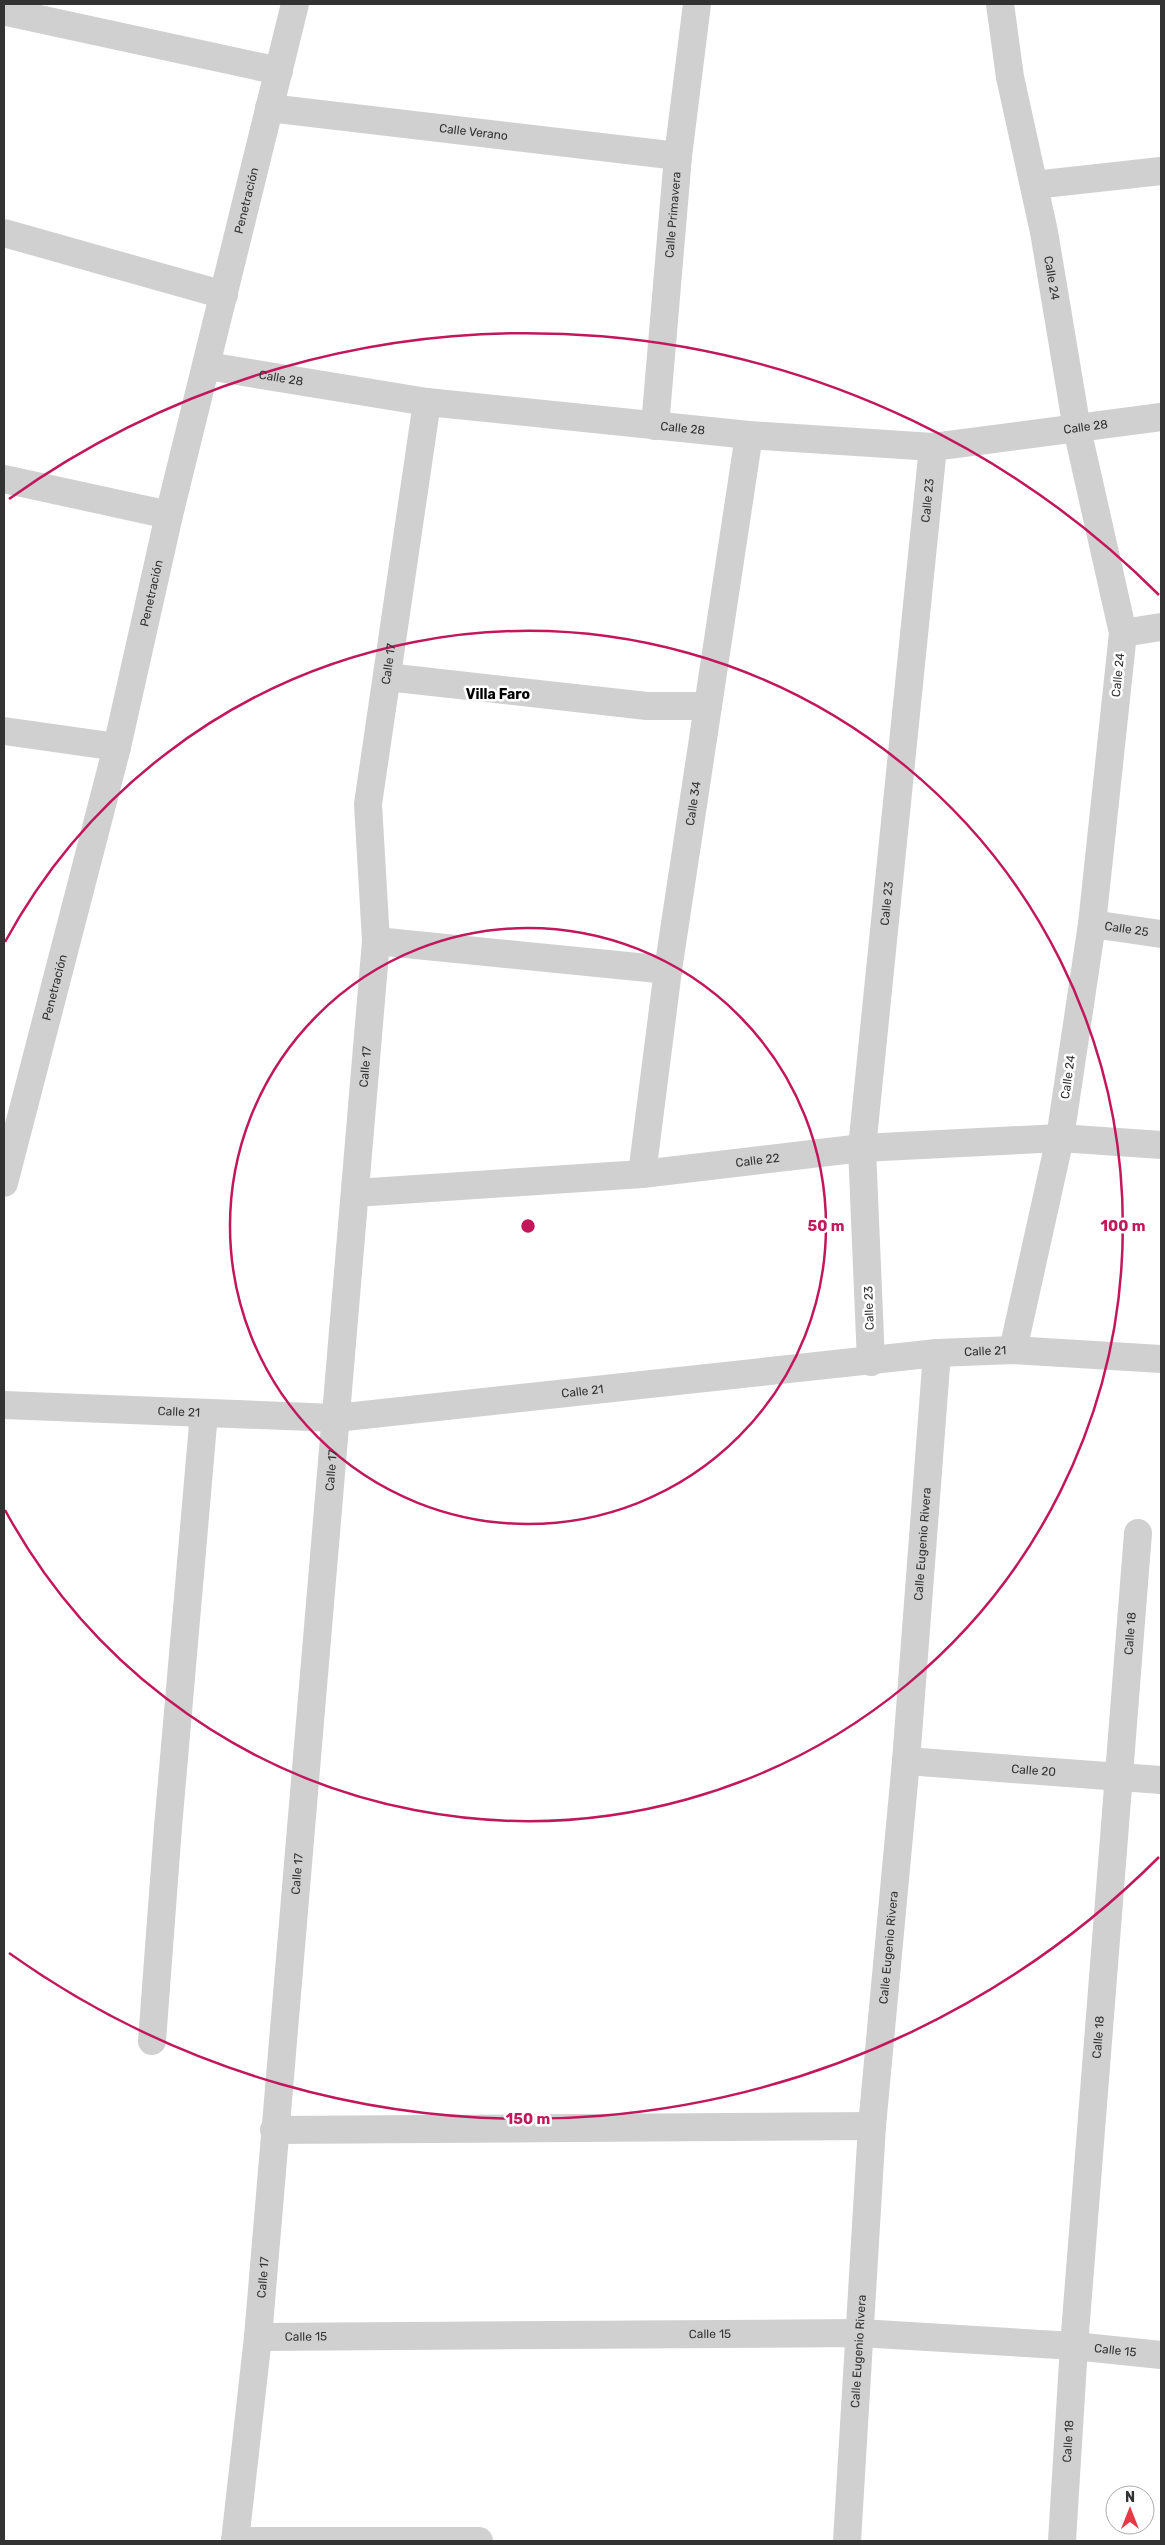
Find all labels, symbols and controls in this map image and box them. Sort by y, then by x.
street label: Calle Verano [438,121,509,143]
street label: Penetración [232,166,261,235]
street label: Calle Primavera [662,171,684,259]
street label: Calle 24 [1041,255,1062,302]
street label: Calle 28 [258,368,304,389]
street label: Calle 28 [1063,417,1109,437]
street label: Calle 28 [660,419,706,437]
street label: Calle 23 [918,478,937,523]
street label: Penetración [137,559,166,628]
street label: Calle 17 [379,642,398,686]
street label: Calle 24 [1109,652,1127,698]
district label: Villa Faro [466,686,530,703]
street label: Calle 34 [683,780,704,827]
street label: Calle 23 [878,881,896,926]
street label: Calle 25 [1104,919,1150,939]
street label: Penetración [39,953,70,1022]
street label: Calle 17 [357,1046,374,1088]
street label: Calle 24 [1058,1053,1078,1100]
street label: Calle 22 [735,1151,780,1170]
centre of rings [519,1217,537,1235]
text: 50 m [808,1217,844,1235]
text: 100 m [1101,1217,1145,1235]
street label: Calle 23 [861,1286,877,1330]
street label: Calle 21 [964,1343,1007,1359]
street label: Calle 21 [561,1382,604,1401]
street label: Calle 21 [157,1404,200,1420]
street label: Calle 17 [323,1449,340,1492]
street label: Calle Eugenio Rivera [911,1487,934,1601]
street label: Calle 18 [1121,1612,1139,1656]
street label: Calle 20 [1011,1762,1057,1779]
street label: Calle 17 [288,1853,306,1895]
street label: Calle Eugenio Rivera [876,1890,901,2005]
street label: Calle 18 [1090,2015,1107,2059]
text: 150 m [506,2110,550,2128]
street label: Calle 17 [254,2256,272,2299]
street label: Calle Eugenio Rivera [848,2294,869,2408]
street label: Calle 15 [689,2327,731,2341]
street label: Calle 15 [285,2330,327,2344]
street label: Calle 15 [1094,2341,1137,2359]
street label: Calle 18 [1060,2419,1076,2463]
north arrow [1105,2485,1155,2535]
text: N [1125,2489,1135,2506]

